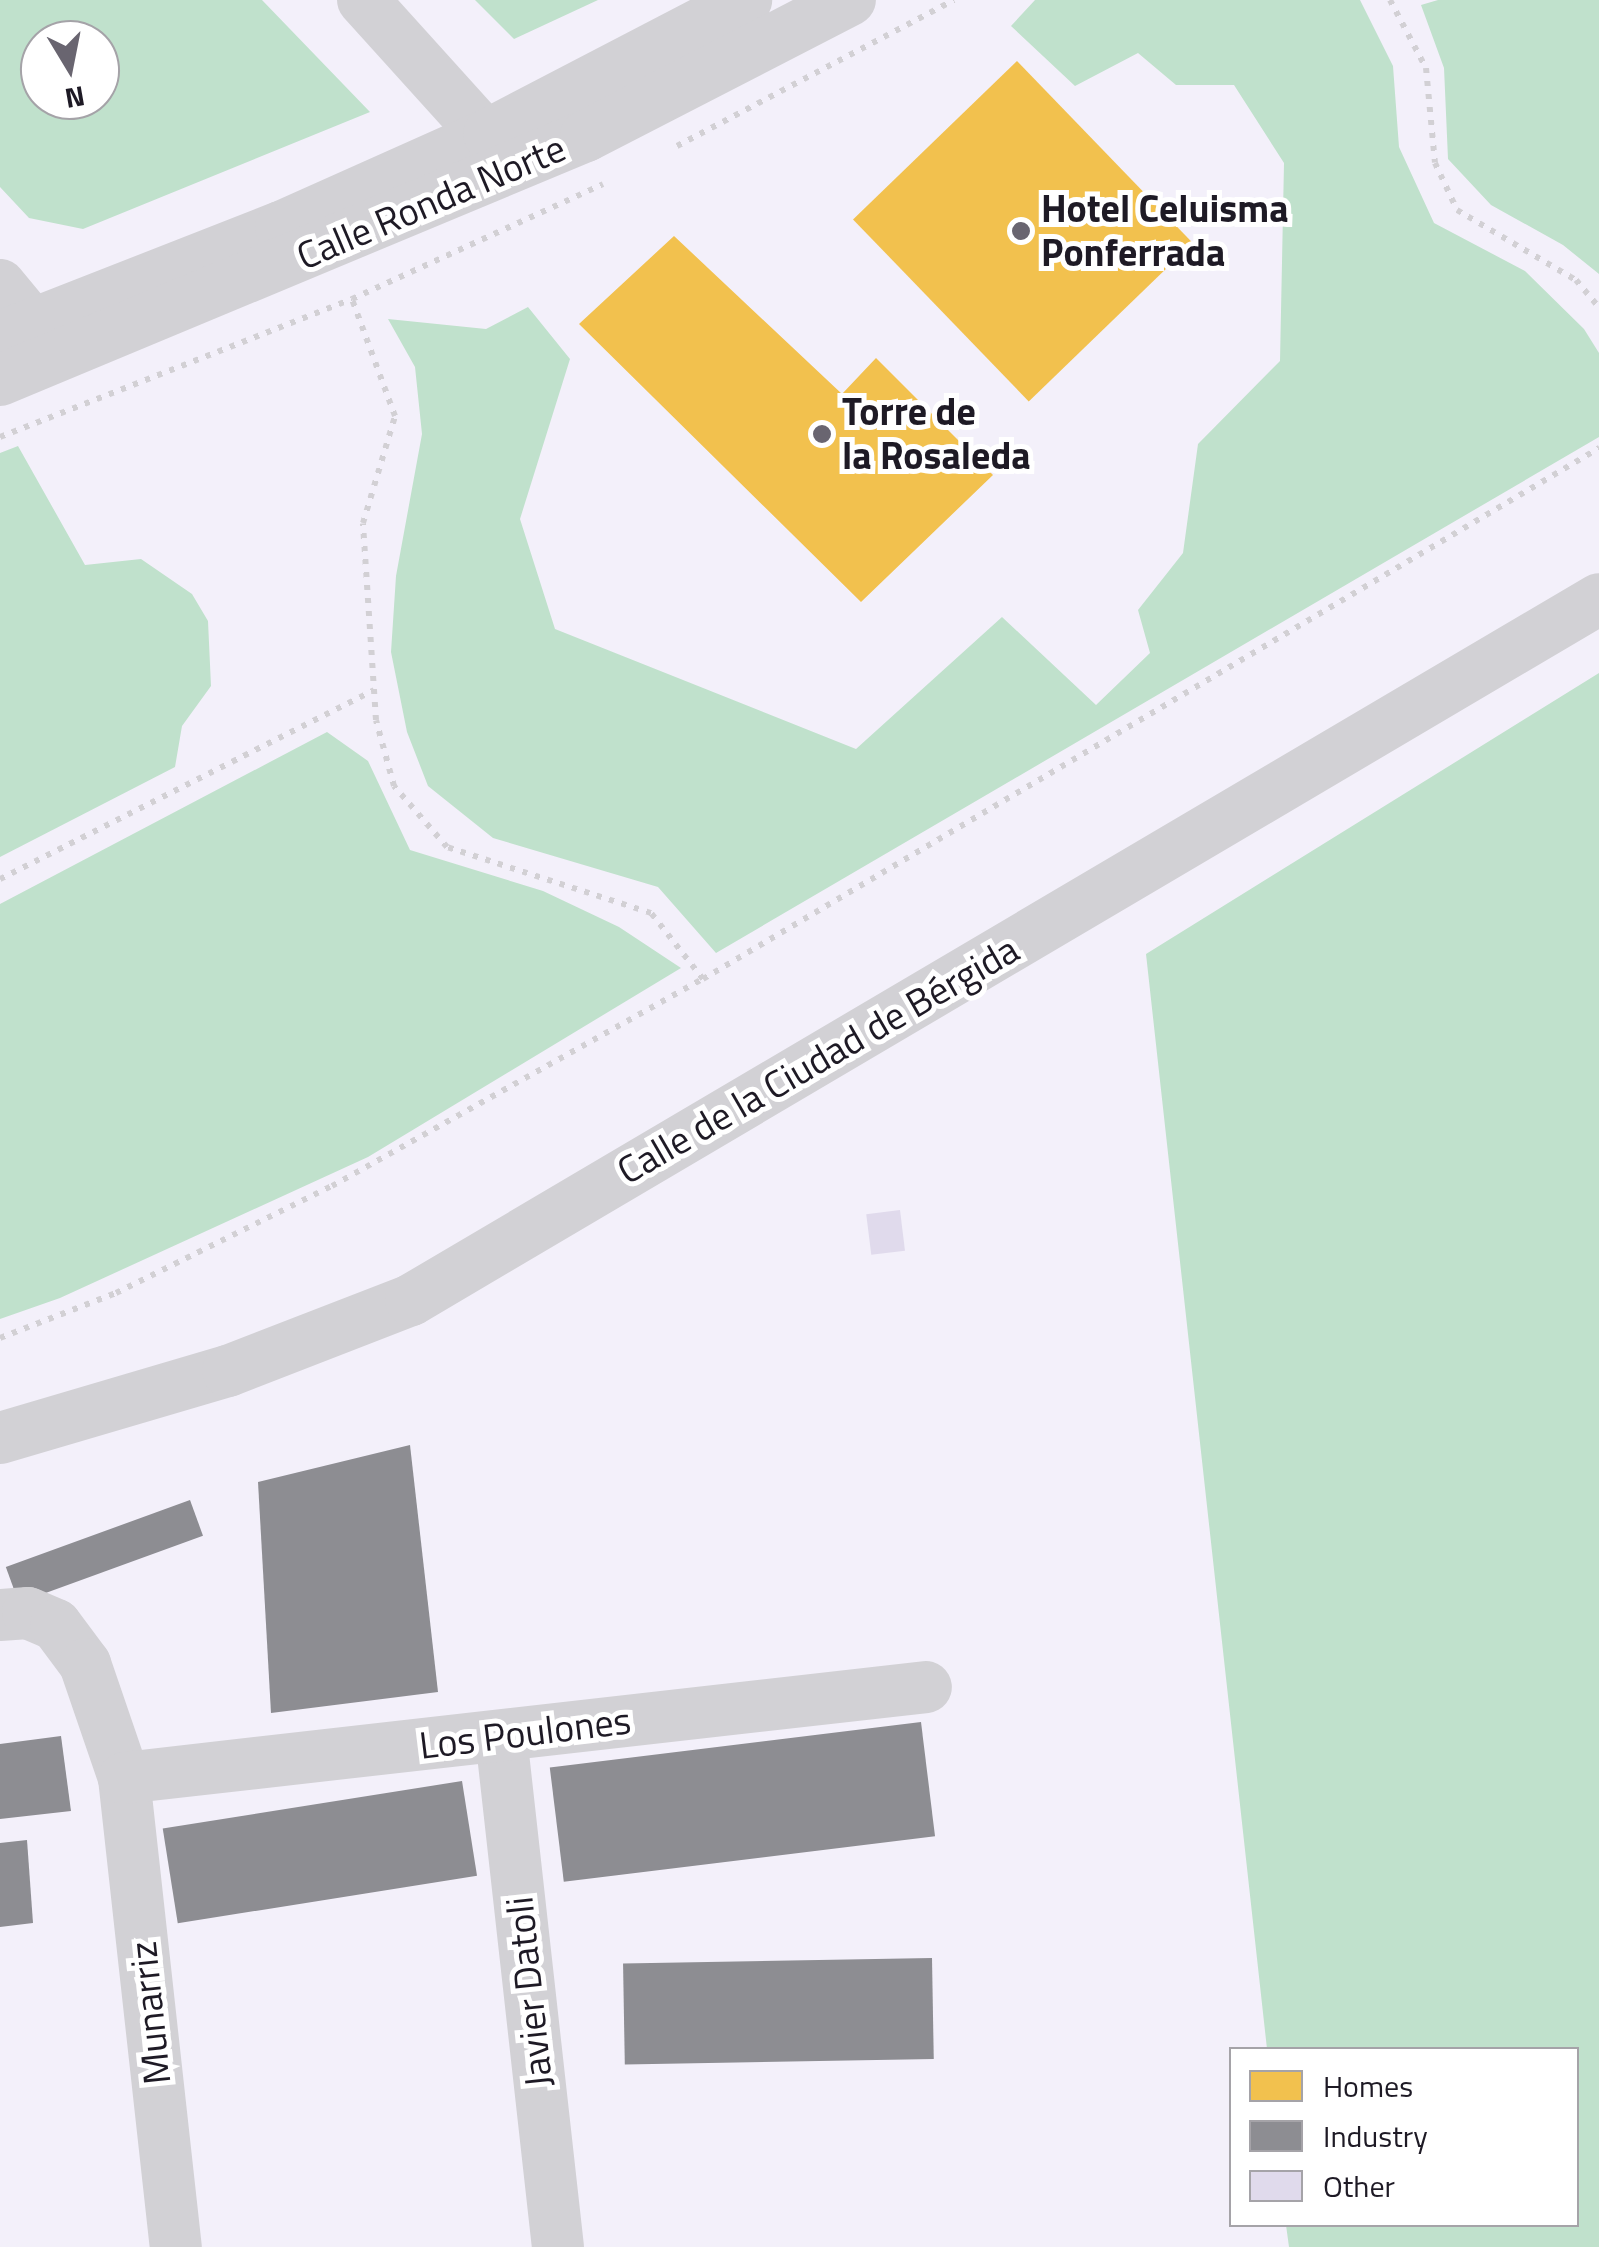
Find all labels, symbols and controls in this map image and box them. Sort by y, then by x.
north arrow [20,20,120,120]
text: N [62,75,88,121]
street label: Calle Ronda Norte [290,125,572,279]
place label: Hotel Celuisma Ponferrada [1041,186,1289,276]
marker: Hotel Celuisma Ponferrada [1010,220,1032,242]
place label: Torre de la Rosaleda [842,389,1031,478]
marker: Torre de la Rosaleda [811,423,833,445]
street label: Calle de la Ciudad de Bérgida [609,926,1027,1194]
street label: Los Poulones [417,1697,633,1769]
street label: Javier Datoli [496,1895,562,2089]
street label: Munarriz [120,1939,180,2087]
legend [1229,2047,1579,2227]
text: Homes [1323,2063,1413,2109]
text: Industry [1323,2113,1428,2159]
text: Other [1323,2163,1395,2209]

